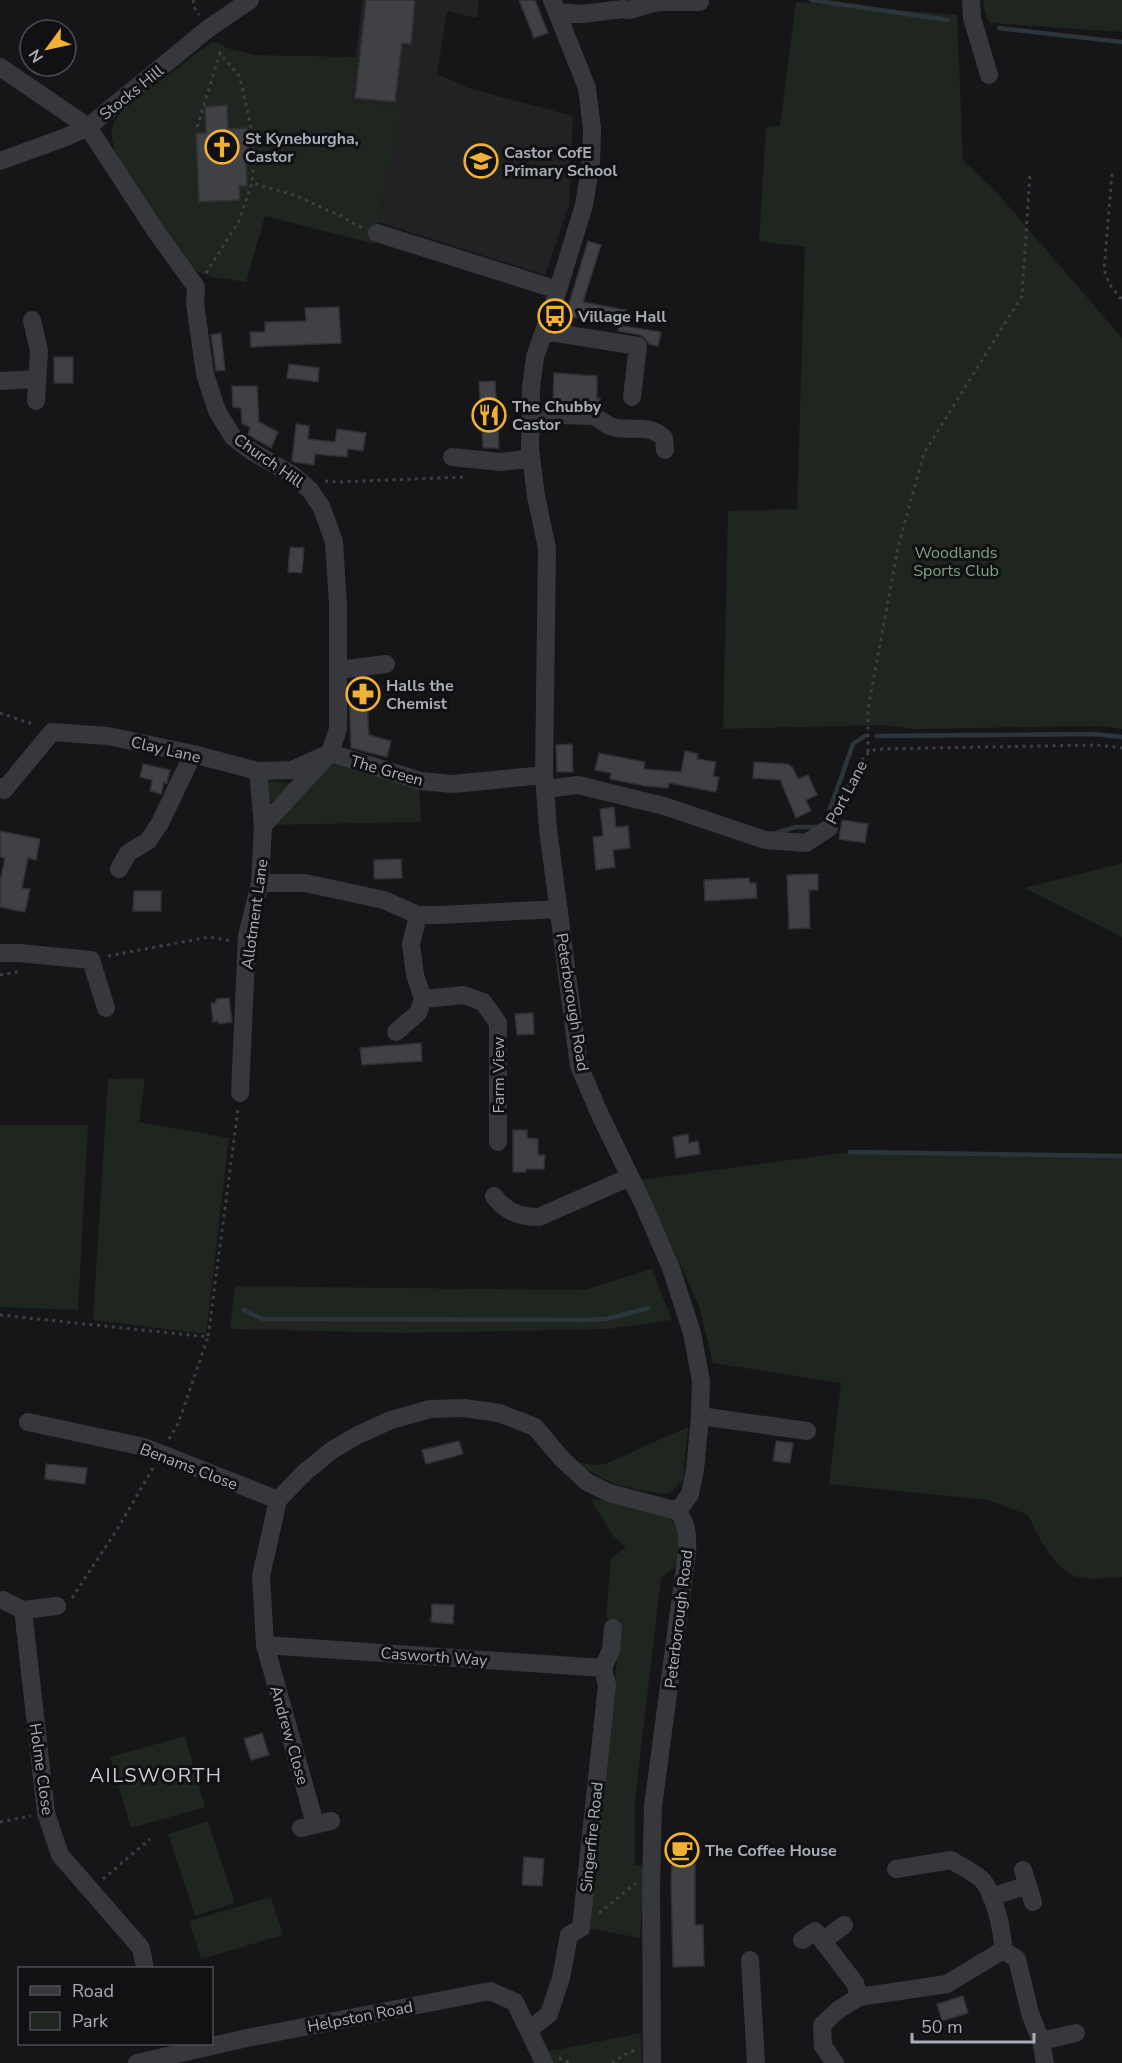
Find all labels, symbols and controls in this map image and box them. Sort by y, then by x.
north arrow [18,18,78,78]
text: N [24,45,49,67]
street label: Stocks Hill [95,60,169,125]
place label: St Kyneburgha, Castor [245,128,359,168]
church icon: St Kyneburgha, Castor [204,129,240,165]
place label: Castor CofE Primary School [504,142,617,182]
school or university icon: Castor CofE Primary School [463,143,499,179]
bus stop icon: Village Hall [537,298,573,334]
place label: Village Hall [577,306,666,328]
place label: The Chubby Castor [512,396,602,436]
restaurant icon: The Chubby Castor [471,397,507,433]
street label: Church Hill [229,429,308,493]
park label: Woodlands Sports Club [913,542,999,582]
place label: Halls the Chemist [386,675,454,715]
pharmacy icon: Halls the Chemist [345,676,381,712]
street label: Clay Lane [129,731,203,769]
street label: The Green [348,750,426,792]
street label: Port Lane [821,757,873,828]
street label: Allotment Lane [236,858,274,971]
street label: Peterborough Road [550,932,594,1073]
street label: Farm View [488,1036,510,1114]
street label: Benams Close [137,1438,241,1496]
street label: Peterborough Road [660,1549,698,1690]
street label: Casworth Way [380,1642,489,1672]
street label: Andrew Close [264,1683,314,1787]
street label: Holme Close [24,1722,58,1817]
district label: AILSWORTH [89,1762,223,1789]
street label: Singerfire Road [575,1781,609,1894]
cafe icon: The Coffee House [664,1832,700,1868]
place label: The Coffee House [705,1840,837,1862]
legend [18,1967,213,2045]
text: Road [72,1979,114,2003]
street label: Helpston Road [305,1996,415,2038]
scale bar [912,2006,1034,2044]
text: Park [72,2009,109,2033]
text: 50 m [921,2015,963,2039]

